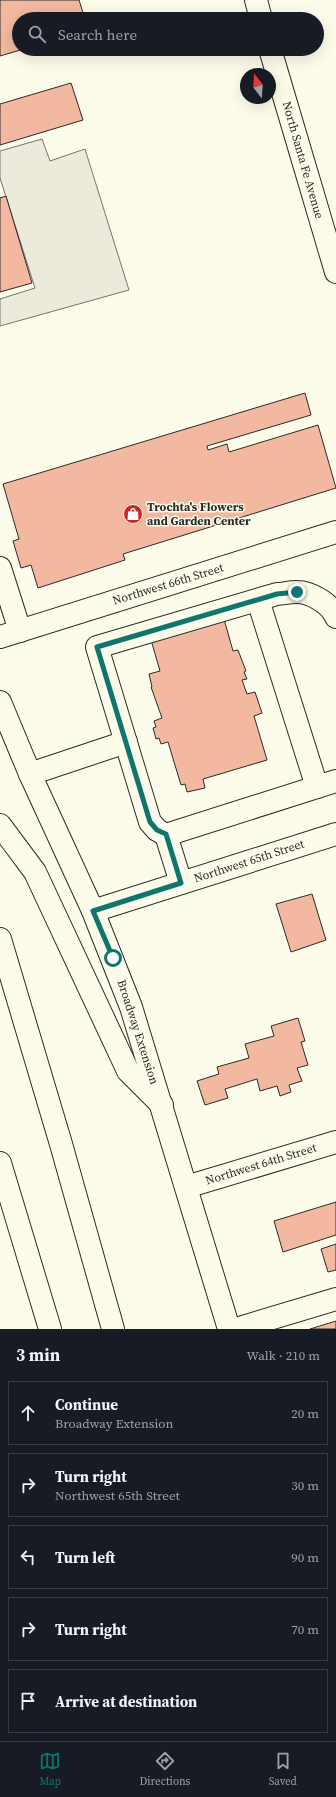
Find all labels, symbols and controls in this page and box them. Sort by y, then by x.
search box [12,12,324,56]
icon: search [26,23,48,45]
text: Search here [58,24,137,45]
north arrow [240,68,276,104]
street label: North Santa Fe Avenue [279,99,327,221]
place label: Trochta's Flowers and Garden Center [147,499,251,529]
shop icon: Trochta's Flowers and Garden Center [122,503,144,525]
street label: Northwest 66th Street [111,559,226,608]
route end [288,583,306,601]
street label: Northwest 65th Street [192,836,306,886]
route start [104,949,122,967]
street label: Broadway Extension [114,978,162,1086]
street label: Northwest 64th Street [204,1139,319,1188]
text: 3 min [16,1343,60,1367]
text: Walk · 210 m [247,1347,320,1364]
text: Continue [55,1394,118,1415]
icon: ahead [17,1402,39,1424]
text: 20 m [291,1405,319,1422]
text: Broadway Extension [55,1415,173,1432]
text: Turn right [55,1466,127,1487]
icon: right [17,1474,39,1496]
text: 30 m [291,1477,319,1494]
text: Northwest 65th Street [55,1487,180,1504]
icon: left [17,1546,39,1568]
text: Turn left [55,1547,115,1568]
text: 90 m [291,1549,319,1566]
icon: right [17,1618,39,1640]
text: Turn right [55,1619,127,1640]
text: 70 m [291,1621,319,1638]
icon: arrive [17,1690,39,1712]
text: Arrive at destination [55,1691,197,1712]
tab: Map [39,1750,61,1789]
tab: Directions [139,1750,190,1789]
tab: Saved [269,1750,297,1789]

